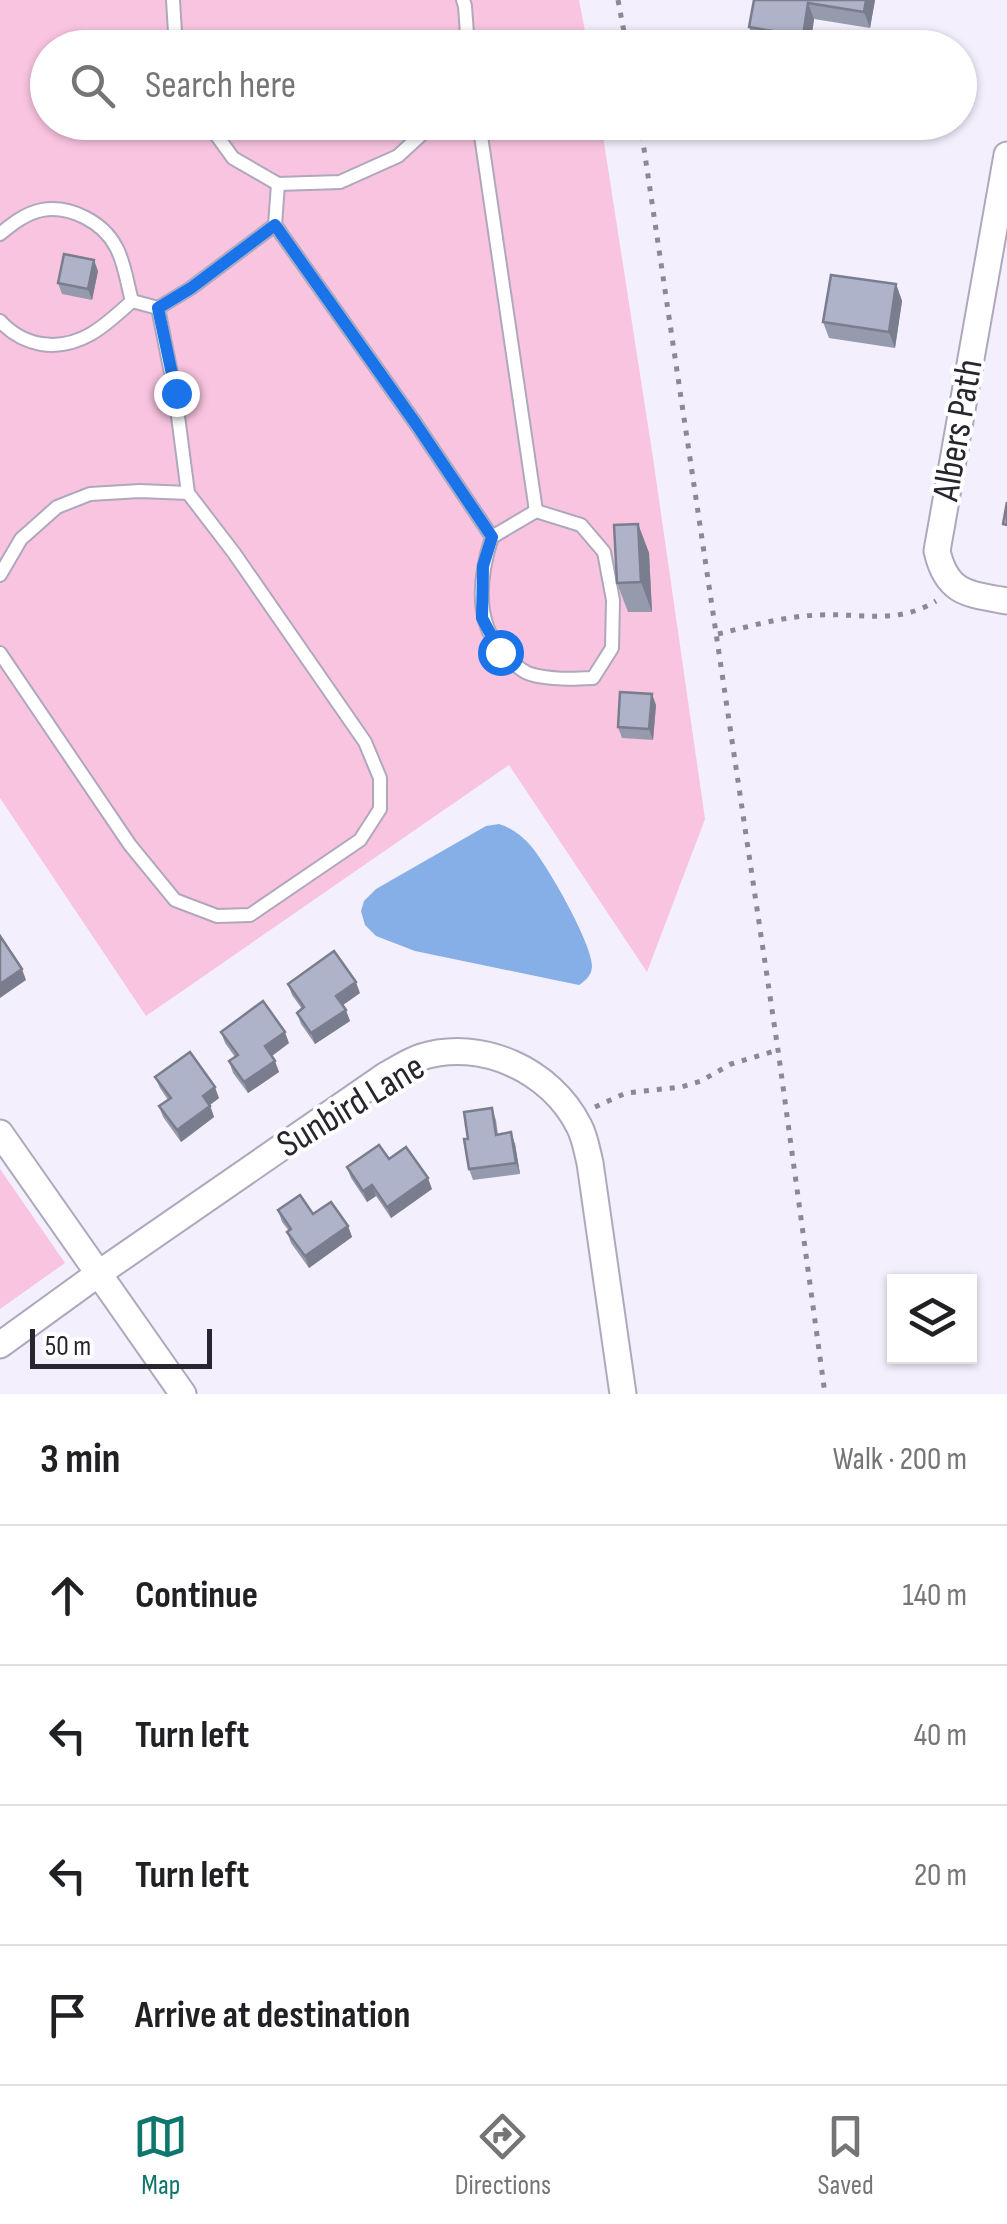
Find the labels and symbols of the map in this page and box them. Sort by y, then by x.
street label: Albers Path [923,356,993,505]
route end [154,371,200,417]
route start [478,630,524,676]
street label: Sunbird Lane [269,1045,433,1167]
scale bar [30,1324,212,1368]

